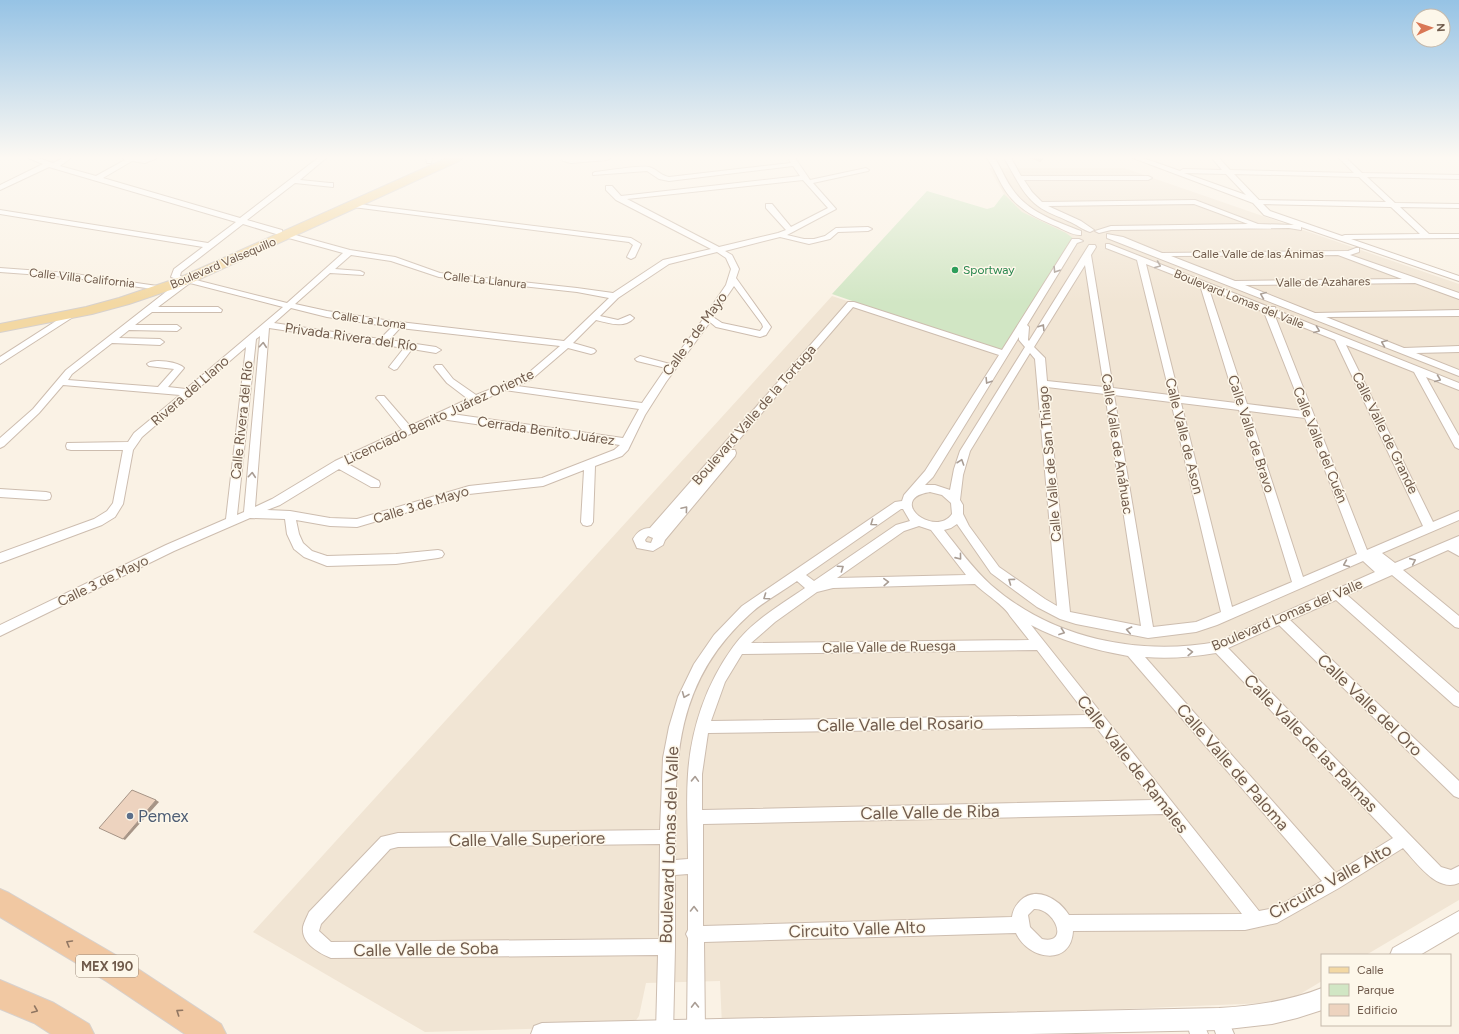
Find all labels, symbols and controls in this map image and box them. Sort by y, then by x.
north arrow [1411,8,1451,48]
text: N [1434,23,1447,32]
street label: Boulevard Valsequillo [168,234,278,292]
street label: Calle Valle de las Ánimas [1192,247,1324,261]
one-way arrow [1155,261,1162,269]
place label: Sportway [963,263,1015,277]
street label: Calle Villa California [28,265,136,291]
marker: Sportway [950,265,960,275]
one-way arrow [1054,266,1061,273]
street label: Boulevard Lomas del Valle [1172,266,1307,332]
street label: Calle La Llanura [443,269,527,291]
street label: Valle de Azahares [1276,274,1371,290]
street label: Calle 3 de Mayo [659,289,731,379]
one-way arrow [1259,292,1266,300]
street label: Calle La Loma [331,308,407,332]
street label: Privada Rivera del Río [284,319,418,355]
one-way arrow [1038,324,1045,331]
one-way arrow [1314,326,1321,334]
one-way arrow [1380,340,1387,348]
street label: Boulevard Valle de la Tortuga [688,341,820,489]
one-way arrow [259,342,268,348]
street label: Rivera del Llano [147,352,233,430]
street label: Calle Rivera del Río [227,360,257,480]
street label: Licenciado Benito Juárez Oriente [341,365,537,469]
street label: Calle Valle de Grande [1348,369,1422,497]
street label: Calle Valle de Anáhuac [1097,372,1137,516]
street label: Calle Valle de Bravo [1224,373,1278,495]
one-way arrow [1435,374,1442,382]
street label: Calle Valle de Ason [1161,376,1207,496]
one-way arrow [985,377,992,384]
street label: Calle Valle del Cuén [1289,384,1351,506]
street label: Calle Valle de San Thiago [1035,385,1065,543]
street label: Cerrada Benito Juárez [476,413,616,449]
one-way arrow [956,459,965,466]
one-way arrow [248,472,257,478]
street label: Calle 3 de Mayo [371,482,471,528]
one-way arrow [680,506,687,513]
one-way arrow [870,518,877,526]
street label: Calle 3 de Mayo [55,552,151,610]
one-way arrow [955,552,962,560]
one-way arrow [1409,557,1416,565]
one-way arrow [1343,559,1351,567]
one-way arrow [837,566,844,573]
street label: Boulevard Lomas del Valle [1209,575,1365,655]
one-way arrow [883,578,889,586]
one-way arrow [1008,578,1015,586]
one-way arrow [764,592,771,599]
one-way arrow [1126,627,1132,635]
one-way arrow [1059,628,1066,636]
street label: Calle Valle de Ruesga [822,637,956,657]
one-way arrow [1187,648,1193,656]
street label: Calle Valle del Oro [1313,650,1427,760]
street label: Calle Valle de las Palmas [1240,670,1382,816]
one-way arrow [682,691,690,699]
street label: Calle Valle de Ramales [1073,691,1193,837]
street label: Calle Valle de Paloma [1173,700,1293,834]
street label: Calle Valle del Rosario [817,713,984,735]
street label: Boulevard Lomas del Valle [656,746,682,944]
one-way arrow [691,776,699,782]
street label: Calle Valle de Riba [860,801,1000,823]
place label: Pemex [138,806,189,826]
marker: Pemex [125,811,135,821]
street label: Calle Valle Superiore [449,828,605,850]
street label: Circuito Valle Alto [1265,839,1395,923]
one-way arrow [690,906,698,912]
street label: Circuito Valle Alto [788,917,926,941]
street label: Calle Valle de Soba [353,938,499,960]
one-way arrow [66,941,73,948]
legend [1321,954,1451,1026]
road number: MEX 190 [76,955,138,977]
text: Calle [1357,963,1384,977]
text: Parque [1357,983,1395,997]
one-way arrow [691,1002,699,1008]
text: Edificio [1357,1003,1397,1017]
one-way arrow [31,1005,39,1013]
one-way arrow [176,1010,183,1017]

